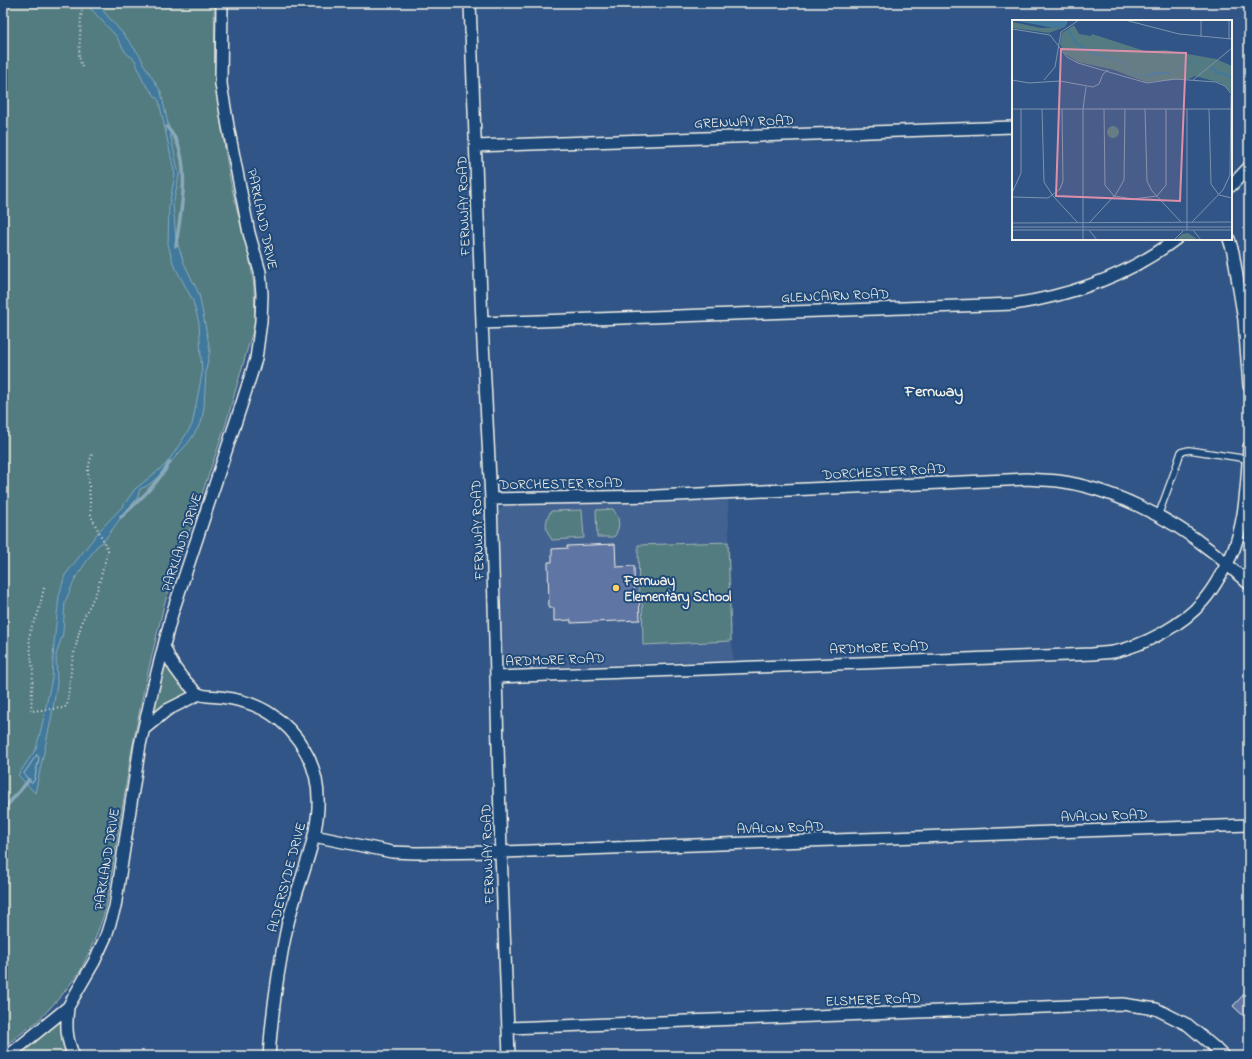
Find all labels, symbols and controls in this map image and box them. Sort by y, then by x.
inset map [1012,20,1232,240]
street label: GRENWAY ROAD [694,110,794,135]
street label: FERNWAY ROAD [452,156,477,257]
street label: PARKLAND DRIVE [241,167,283,272]
street label: GLENCAIRN ROAD [781,284,889,309]
district label: Fernway [904,380,963,405]
street label: DORCHESTER ROAD [821,459,946,486]
street label: DORCHESTER ROAD [498,473,623,496]
street label: FERNWAY ROAD [466,480,491,581]
street label: PARKLAND DRIVE [157,490,208,595]
place label: Fernway Elementary School [623,571,732,610]
marker: Fernway Elementary School [611,583,621,593]
street label: ARDMORE ROAD [829,636,929,661]
street label: ARDMORE ROAD [505,648,605,673]
street label: FERNWAY ROAD [476,804,501,905]
street label: AVALON ROAD [1060,804,1148,829]
street label: PARKLAND DRIVE [89,807,126,912]
street label: AVALON ROAD [736,816,824,841]
street label: ALDERSYDE DRIVE [263,820,312,935]
street label: ELSMERE ROAD [825,988,921,1013]

